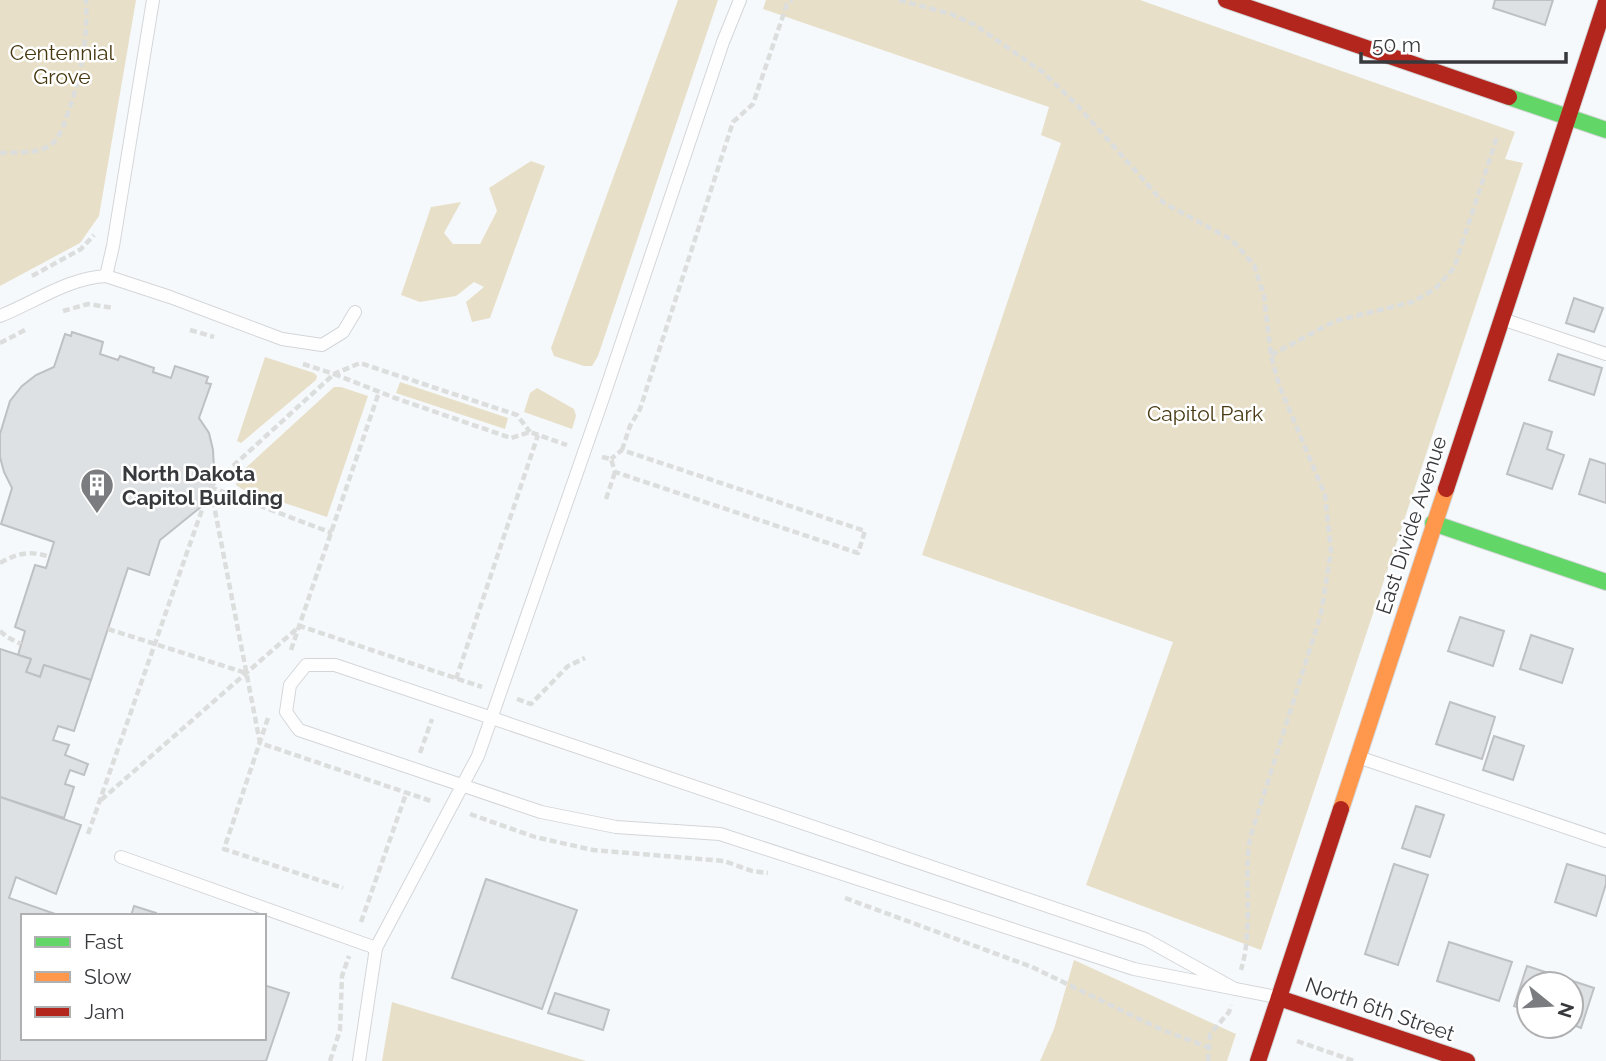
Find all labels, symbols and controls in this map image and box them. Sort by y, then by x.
scale bar [1361,21,1566,65]
text: 50 m [1372,32,1421,57]
park label: Centennial Grove [10,40,114,89]
park label: Capitol Park [1147,401,1263,426]
street label: East Divide Avenue [1370,433,1452,617]
place label: North Dakota Capitol Building [122,461,283,510]
building icon: North Dakota Capitol Building [78,466,116,515]
legend [21,914,266,1040]
text: Fast [84,929,124,954]
text: Slow [84,964,132,989]
north arrow [1515,970,1585,1040]
street label: North 6th Street [1302,972,1458,1046]
text: Jam [84,999,125,1024]
text: N [1553,1000,1579,1021]

